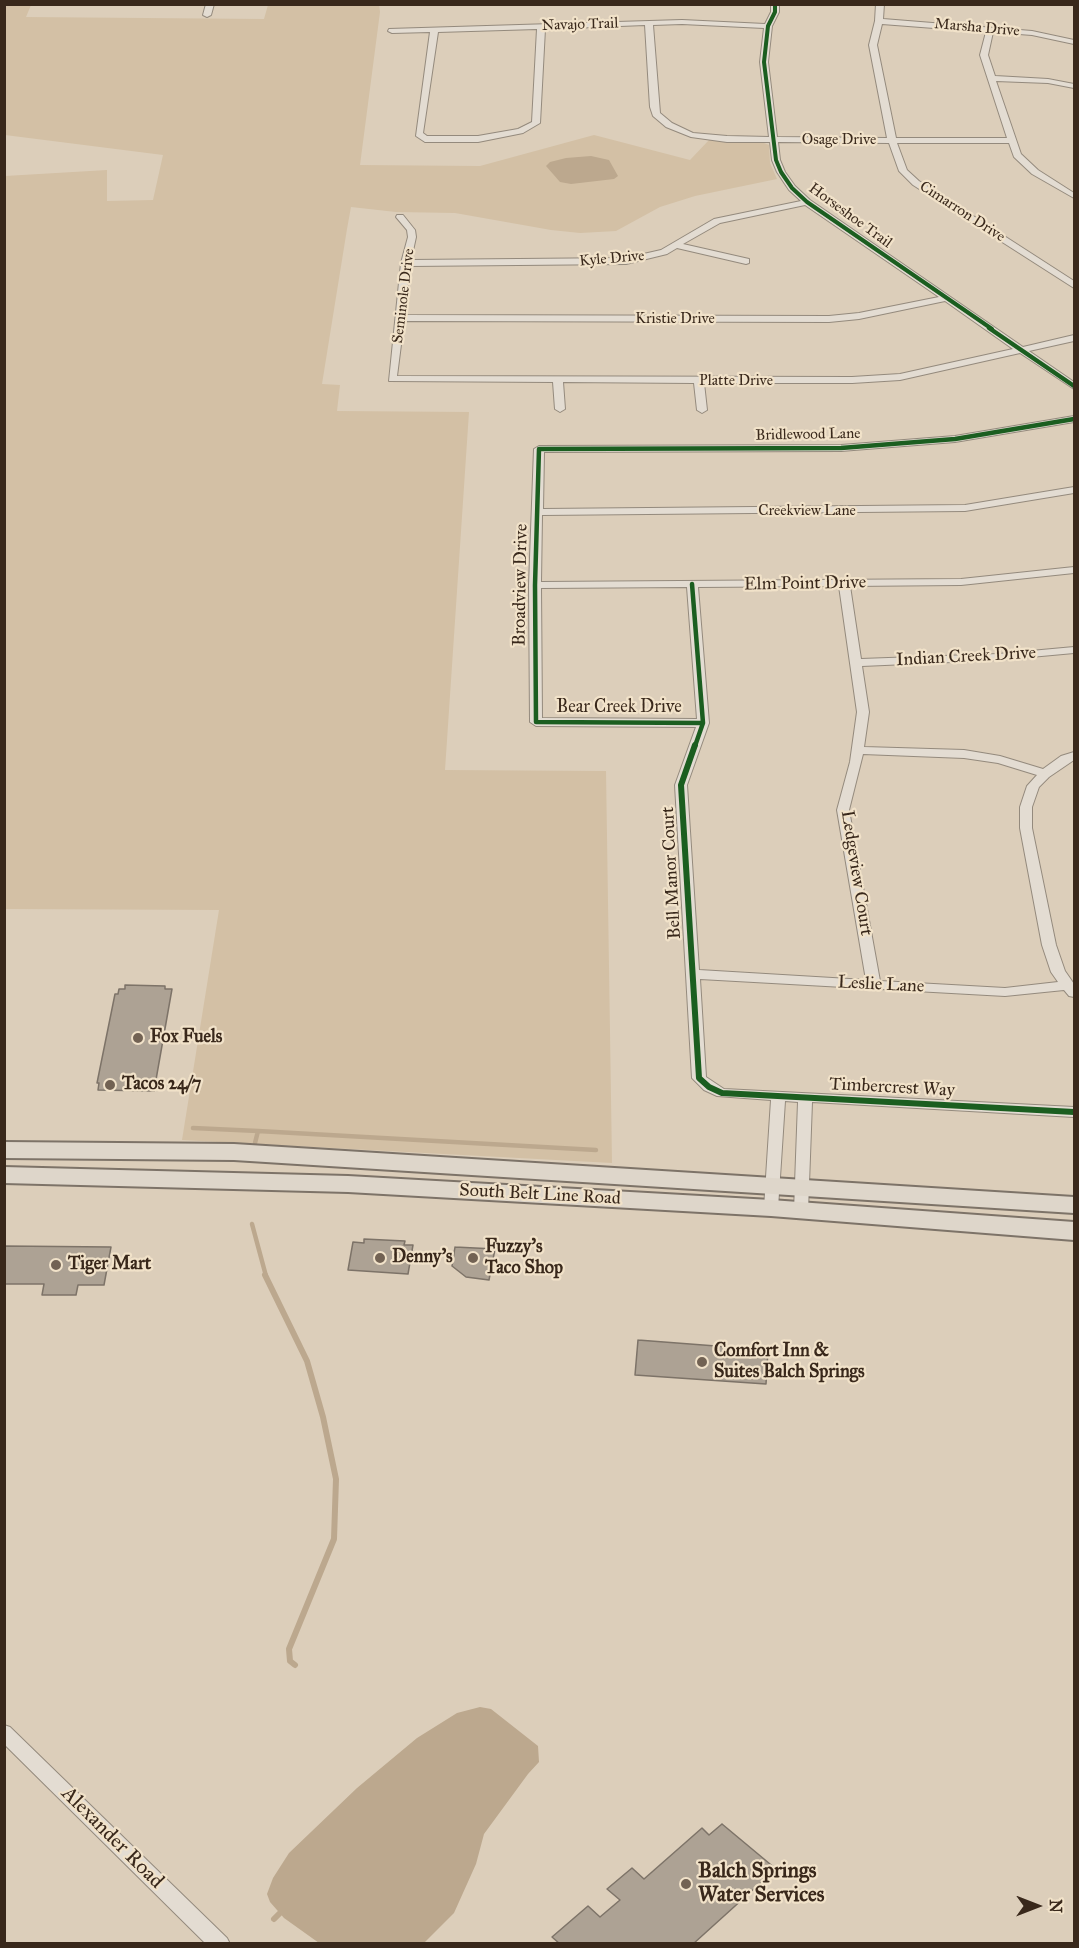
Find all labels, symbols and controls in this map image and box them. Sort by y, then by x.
street label: Navajo Trail [541,15,619,35]
street label: Marsha Drive [934,15,1020,41]
street label: Osage Drive [802,131,876,149]
street label: Cimarron Drive [916,178,1008,246]
street label: Horseshoe Trail [805,180,895,252]
street label: Kyle Drive [579,247,645,271]
street label: Seminole Drive [389,248,419,344]
street label: Kristie Drive [635,310,715,328]
street label: Platte Drive [699,372,773,390]
street label: Bridlewood Lane [755,425,861,445]
street label: Creekview Lane [758,502,856,520]
street label: Broadview Drive [509,524,533,646]
street label: Elm Point Drive [744,572,866,596]
street label: Indian Creek Drive [895,643,1037,671]
street label: Bear Creek Drive [556,697,682,719]
street label: Bell Manor Court [658,806,686,940]
street label: Ledgeview Court [835,809,877,937]
street label: Leslie Lane [837,972,925,998]
place label: Fox Fuels [150,1027,222,1049]
marker: Fox Fuels [131,1031,145,1045]
place label: Tacos 24/7 [122,1074,201,1096]
street label: Timbercrest Way [829,1074,955,1102]
marker: Tacos 24/7 [103,1078,117,1092]
street label: South Belt Line Road [459,1180,621,1210]
place label: Fuzzy's Taco Shop [485,1237,563,1280]
place label: Denny's [392,1247,453,1269]
marker: Denny's [373,1251,387,1265]
marker: Fuzzy's Taco Shop [466,1251,480,1265]
place label: Tiger Mart [68,1254,151,1276]
marker: Tiger Mart [49,1258,63,1272]
place label: Comfort Inn & Suites Balch Springs [714,1341,865,1384]
marker: Comfort Inn & Suites Balch Springs [695,1355,709,1369]
street label: Alexander Road [56,1782,168,1894]
place label: Balch Springs Water Services [698,1859,824,1909]
north arrow [1007,1876,1067,1936]
marker: Balch Springs Water Services [679,1877,693,1891]
text: N [1046,1899,1065,1913]

